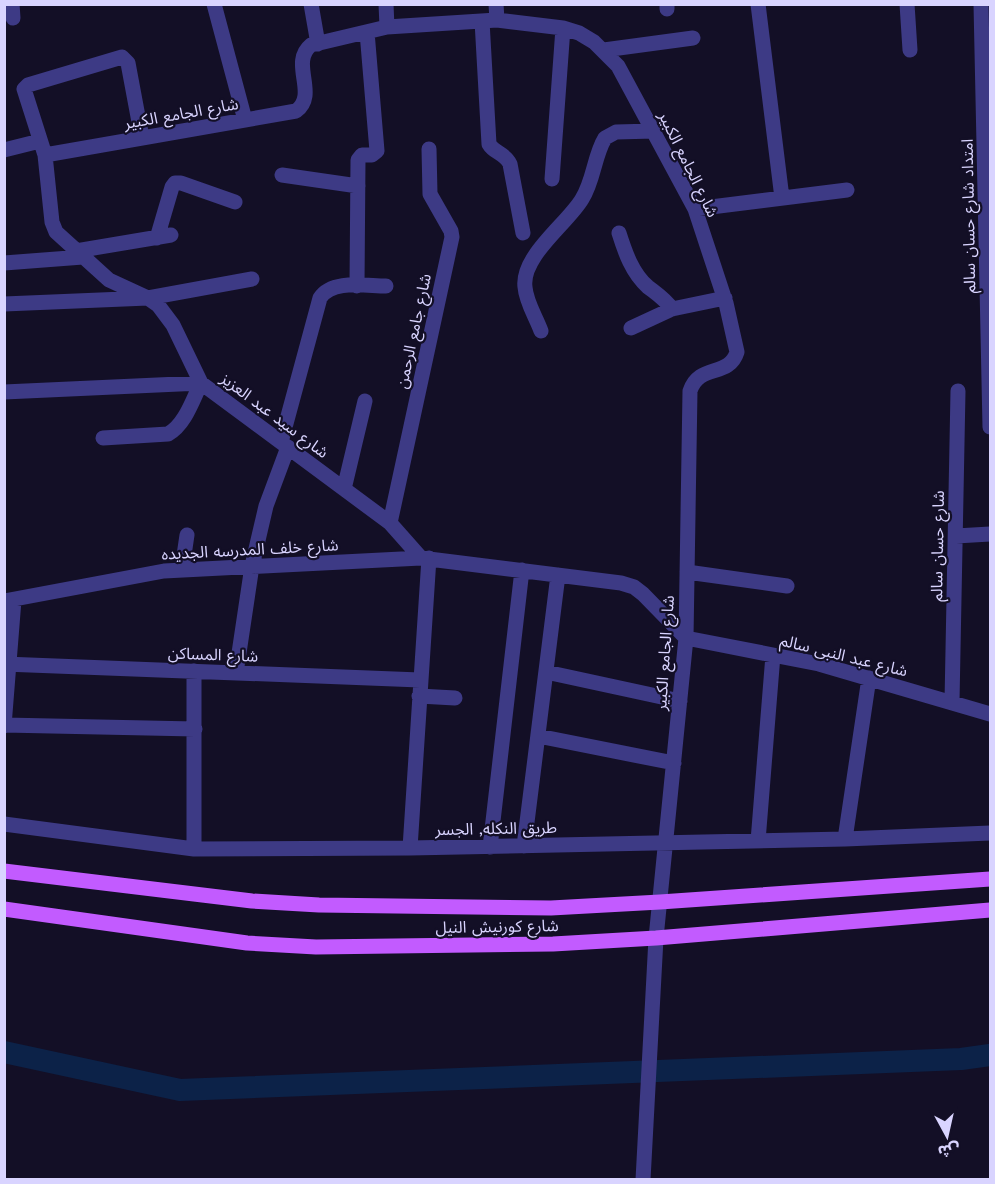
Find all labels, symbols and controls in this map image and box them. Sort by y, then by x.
street label: شارع الجامع الكبير [121,94,240,136]
street label: شارع الجامع الكبير [652,107,722,222]
street label: امتداد شارع حسان سالم [958,138,982,293]
street label: شارع جامع الرحمن [392,272,438,391]
street label: شارع سيد عبد العزيز [215,368,332,464]
street label: شارع حسان سالم [927,490,951,602]
street label: شارع خلف المدرسه الجديده [161,535,339,567]
street label: شارع الجامع الكبير [651,595,681,713]
street label: شارع عبد النبى سالم [777,630,910,683]
street label: شارع المساكن [167,643,258,669]
street label: طريق النكله, الجسر [434,818,557,840]
street label: شارع كورنيش النيل [435,916,559,940]
north arrow [917,1106,977,1166]
text: ش [937,1139,961,1161]

